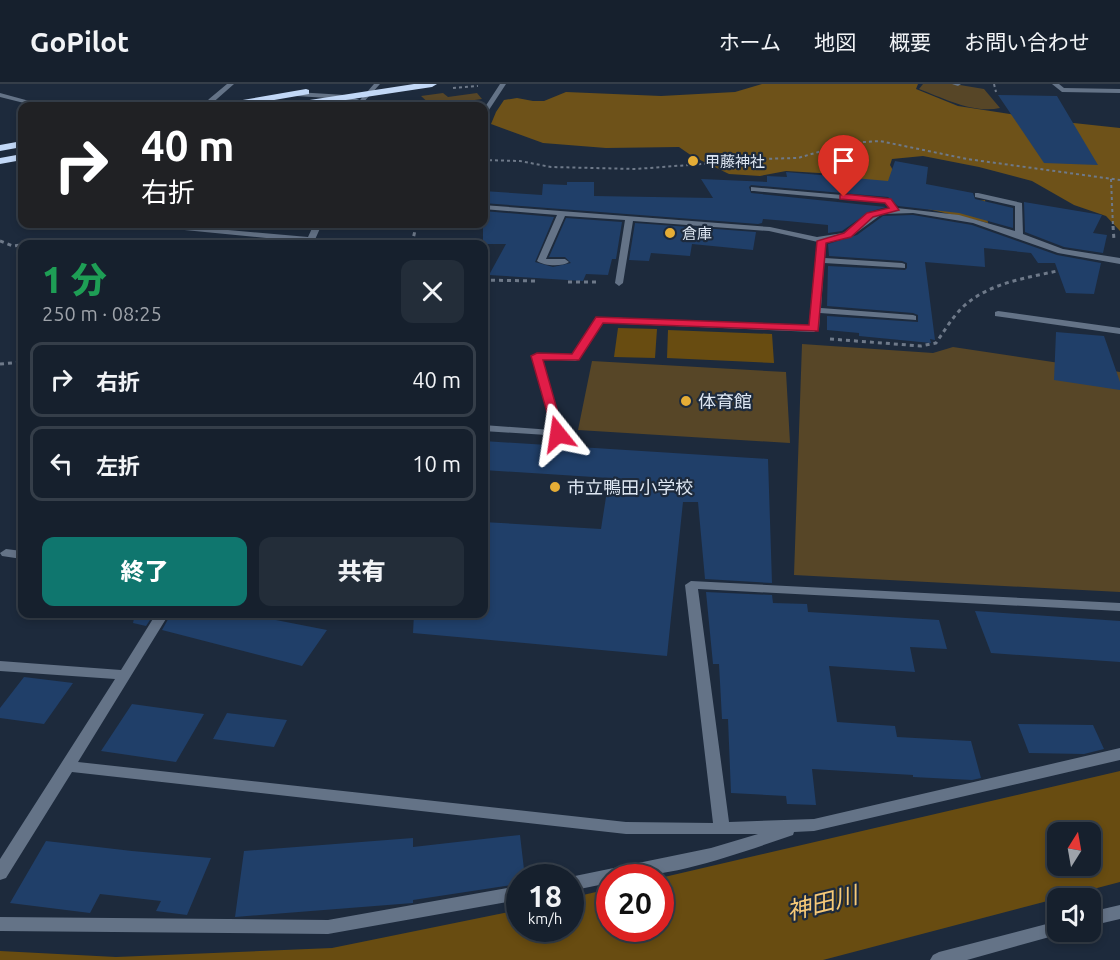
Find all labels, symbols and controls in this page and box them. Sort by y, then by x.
text: GoPilot [30,26,129,57]
text: ホーム [719,30,781,54]
text: 地図 [814,30,856,54]
text: 概要 [889,30,931,54]
text: お問い合わせ [964,30,1090,54]
text: 40 m [141,122,235,169]
icon: right [42,126,120,204]
pin [818,135,869,197]
icon: arrive [827,144,860,177]
place label: 甲藤神社 [705,153,765,170]
marker: 甲藤神社 [686,154,700,168]
text: 右折 [141,177,195,207]
place label: 倉庫 [682,225,712,242]
marker: 倉庫 [663,226,677,240]
text: 1 分 [42,259,107,300]
button: close [401,260,464,323]
text: 250 m · 08:25 [42,302,162,325]
icon: right [45,363,78,396]
text: 40 m [412,367,461,392]
text: 右折 [96,369,140,394]
place label: 体育館 [698,391,752,411]
marker: 体育館 [679,394,693,408]
position arrow [526,402,590,466]
icon: left [45,447,78,480]
text: 10 m [412,451,461,476]
text: 左折 [96,453,140,478]
place label: 市立鴨田小学校 [567,477,693,497]
marker: 市立鴨田小学校 [548,480,562,494]
button: 終了 [42,537,247,606]
button: 共有 [259,537,464,606]
north arrow [1047,822,1101,876]
map controls [1047,822,1101,942]
speed limit sign: 20 [596,864,674,942]
text: 18 [528,879,562,913]
water label: 神田川 [784,880,863,925]
button: sound [1047,888,1101,942]
text: km/h [528,910,562,927]

